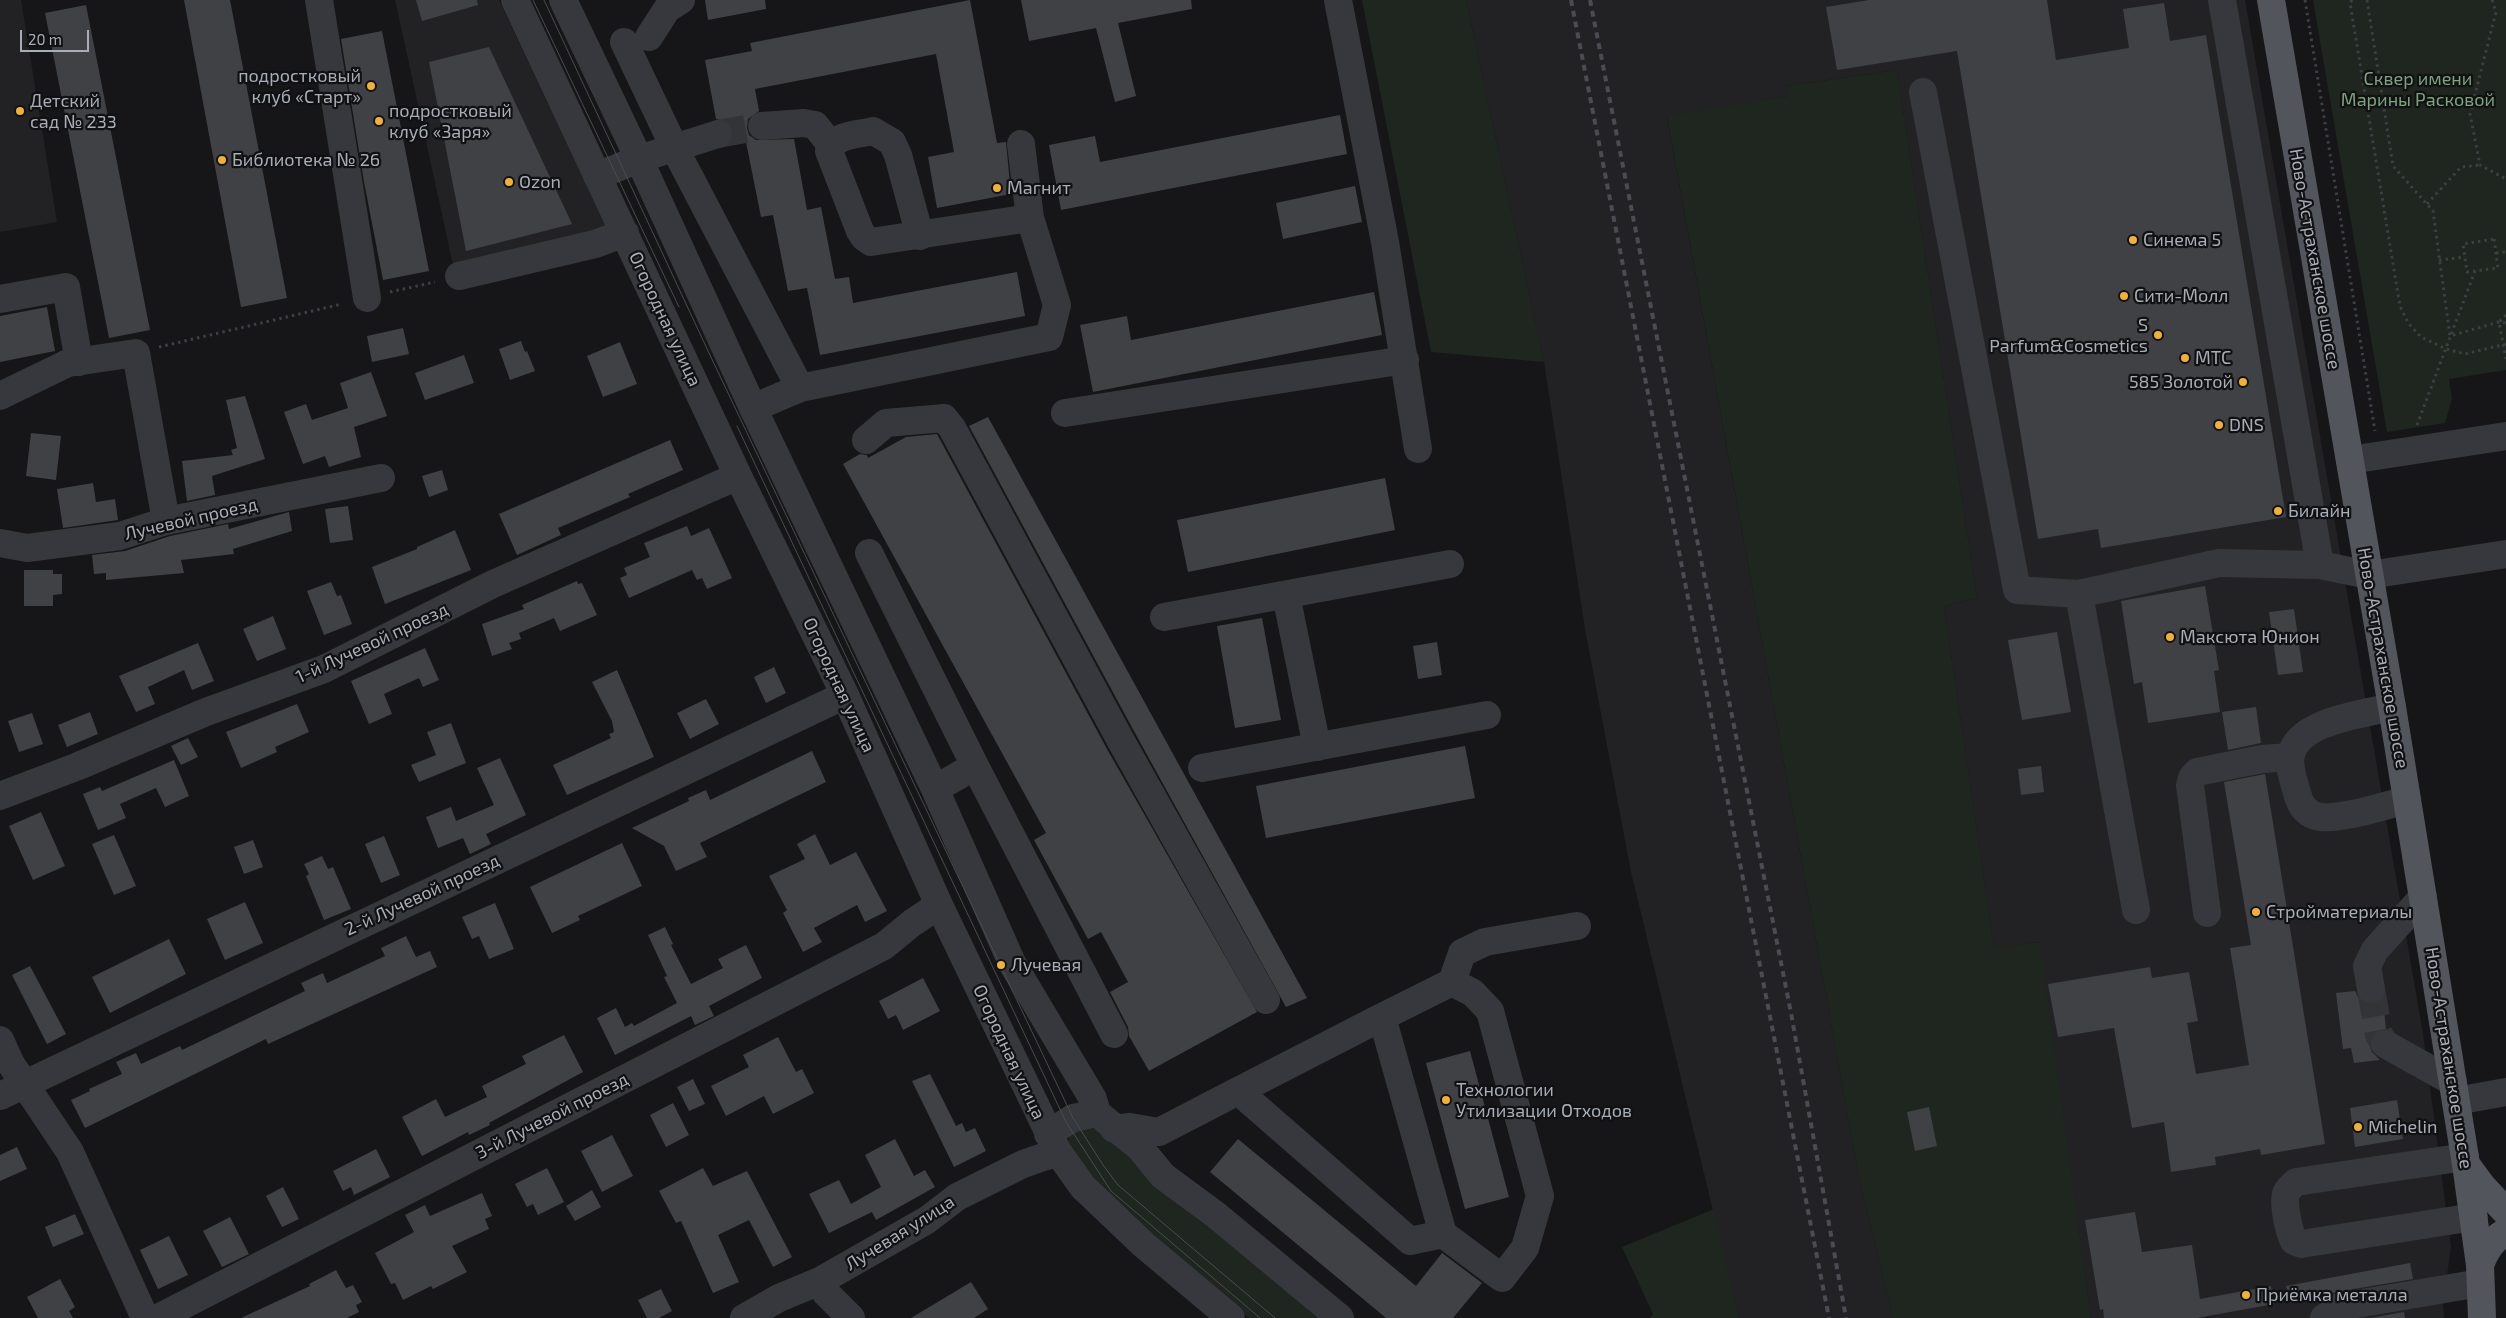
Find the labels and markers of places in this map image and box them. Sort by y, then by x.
place label: подростковый клуб «Старт» [238,65,361,108]
marker: подростковый клуб «Старт» [365,80,377,92]
place label: Детский сад № 233 [30,90,117,132]
place label: подростковый клуб «Заря» [389,100,512,142]
marker: Детский сад № 233 [14,105,26,117]
marker: подростковый клуб «Заря» [373,115,385,127]
place label: Библиотека № 26 [232,149,380,171]
marker: Библиотека № 26 [216,154,228,166]
place label: Ozon [519,171,561,193]
marker: Ozon [503,176,515,188]
place label: Магнит [1007,177,1071,199]
marker: Магнит [991,182,1003,194]
place label: Синема 5 [2143,229,2221,251]
marker: Синема 5 [2127,234,2139,246]
place label: Сити-Молл [2134,285,2228,307]
marker: Сити-Молл [2118,290,2130,302]
place label: S Parfum&Cosmetics [1989,314,2148,356]
marker: S Parfum&Cosmetics [2152,329,2164,341]
place label: МТС [2195,347,2231,369]
marker: МТС [2179,352,2191,364]
place label: 585 Золотой [2129,371,2233,393]
marker: 585 Золотой [2237,376,2249,388]
place label: DNS [2229,414,2264,436]
marker: DNS [2213,419,2225,431]
place label: Билайн [2288,500,2350,522]
marker: Билайн [2272,505,2284,517]
place label: Максюта Юнион [2180,626,2320,648]
marker: Максюта Юнион [2164,631,2176,643]
place label: Стройматериалы [2266,901,2412,923]
marker: Стройматериалы [2250,906,2262,918]
place label: Лучевая [1011,954,1081,976]
marker: Лучевая [995,959,1007,971]
place label: Технологии Утилизации Отходов [1456,1079,1632,1122]
marker: Технологии Утилизации Отходов [1440,1094,1452,1106]
place label: Michelin [2368,1116,2437,1138]
marker: Michelin [2352,1121,2364,1133]
place label: Приёмка металла [2256,1284,2408,1306]
marker: Приёмка металла [2240,1289,2252,1301]

